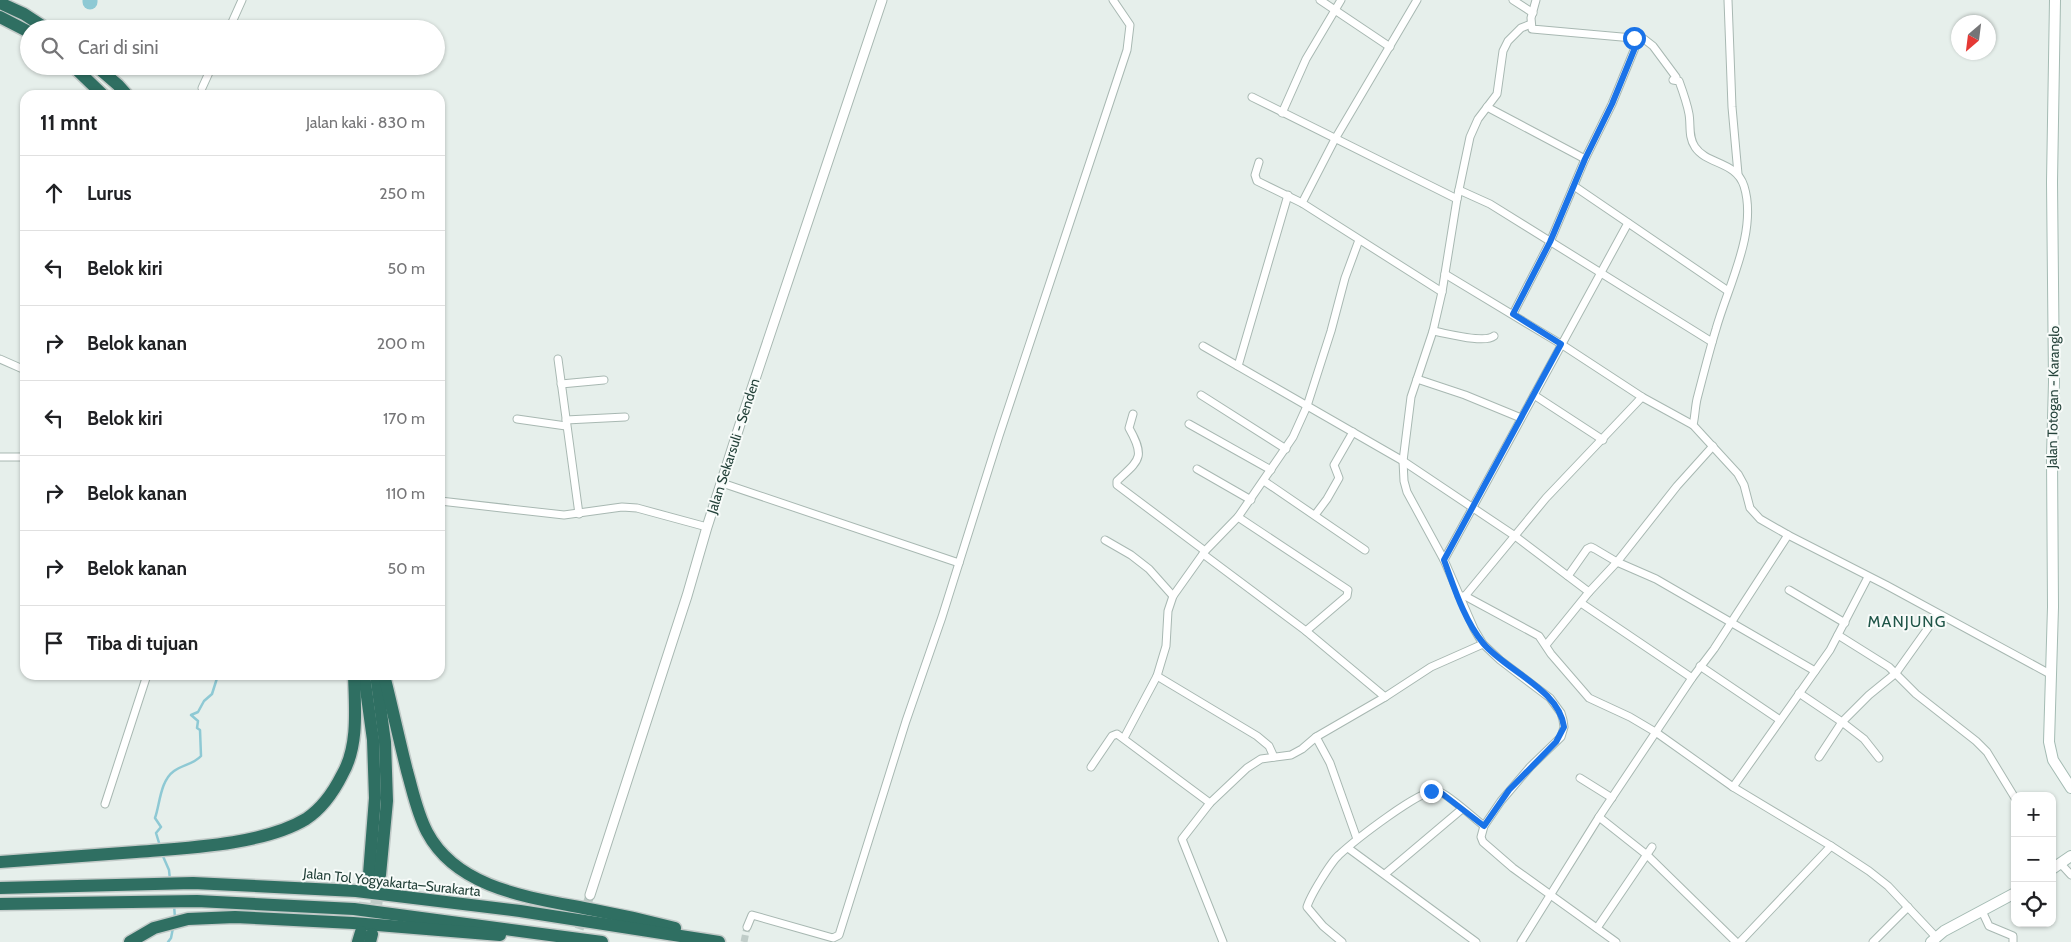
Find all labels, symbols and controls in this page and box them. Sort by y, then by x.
north arrow [1951,15,1996,60]
search box [20,20,445,75]
route start [1623,27,1646,50]
icon: search [38,34,66,62]
text: Cari di sini [78,36,159,59]
text: 11 mnt [40,110,97,135]
text: Jalan kaki · 830 m [306,113,425,132]
icon: ahead [40,179,68,207]
text: Lurus [87,182,132,205]
text: 250 m [379,184,425,203]
icon: left [40,254,68,282]
text: Belok kiri [87,257,163,280]
text: 50 m [388,259,425,278]
street label: Jalan Totogan - Karanglo [2043,325,2063,469]
icon: right [40,329,68,357]
text: Belok kanan [87,332,187,355]
text: 200 m [377,334,425,353]
street label: Jalan Sekarsuli - Senden [702,376,763,517]
icon: left [40,404,68,432]
text: Belok kiri [87,407,163,430]
text: 170 m [383,409,425,428]
icon: right [40,479,68,507]
text: Belok kanan [87,482,187,505]
text: 110 m [386,484,425,503]
icon: right [40,554,68,582]
text: Belok kanan [87,557,187,580]
text: 50 m [388,559,425,578]
district label: MANJUNG [1868,612,1946,631]
icon: arrive [40,629,68,657]
text: Tiba di tujuan [87,632,198,655]
route end [1420,780,1443,803]
map controls [2011,792,2056,927]
button: + [2011,792,2056,837]
button: − [2011,837,2056,882]
street label: Jalan Tol Yogyakarta–Surakarta [301,864,482,900]
button: locate [2011,882,2056,927]

